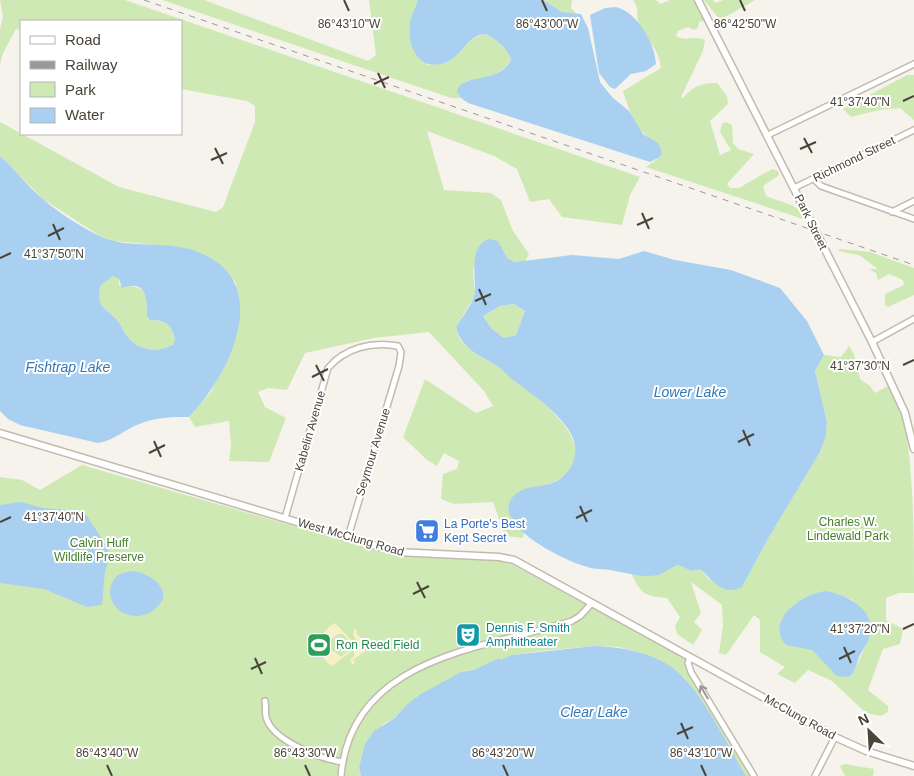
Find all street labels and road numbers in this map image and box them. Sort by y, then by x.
street label: Richmond Street [811,133,898,185]
street label: Park Street [792,192,831,253]
street label: Kabelin Avenue [292,389,328,473]
street label: Seymour Avenue [353,406,393,498]
street label: West McClung Road [296,515,406,559]
street label: McClung Road [762,692,838,742]

